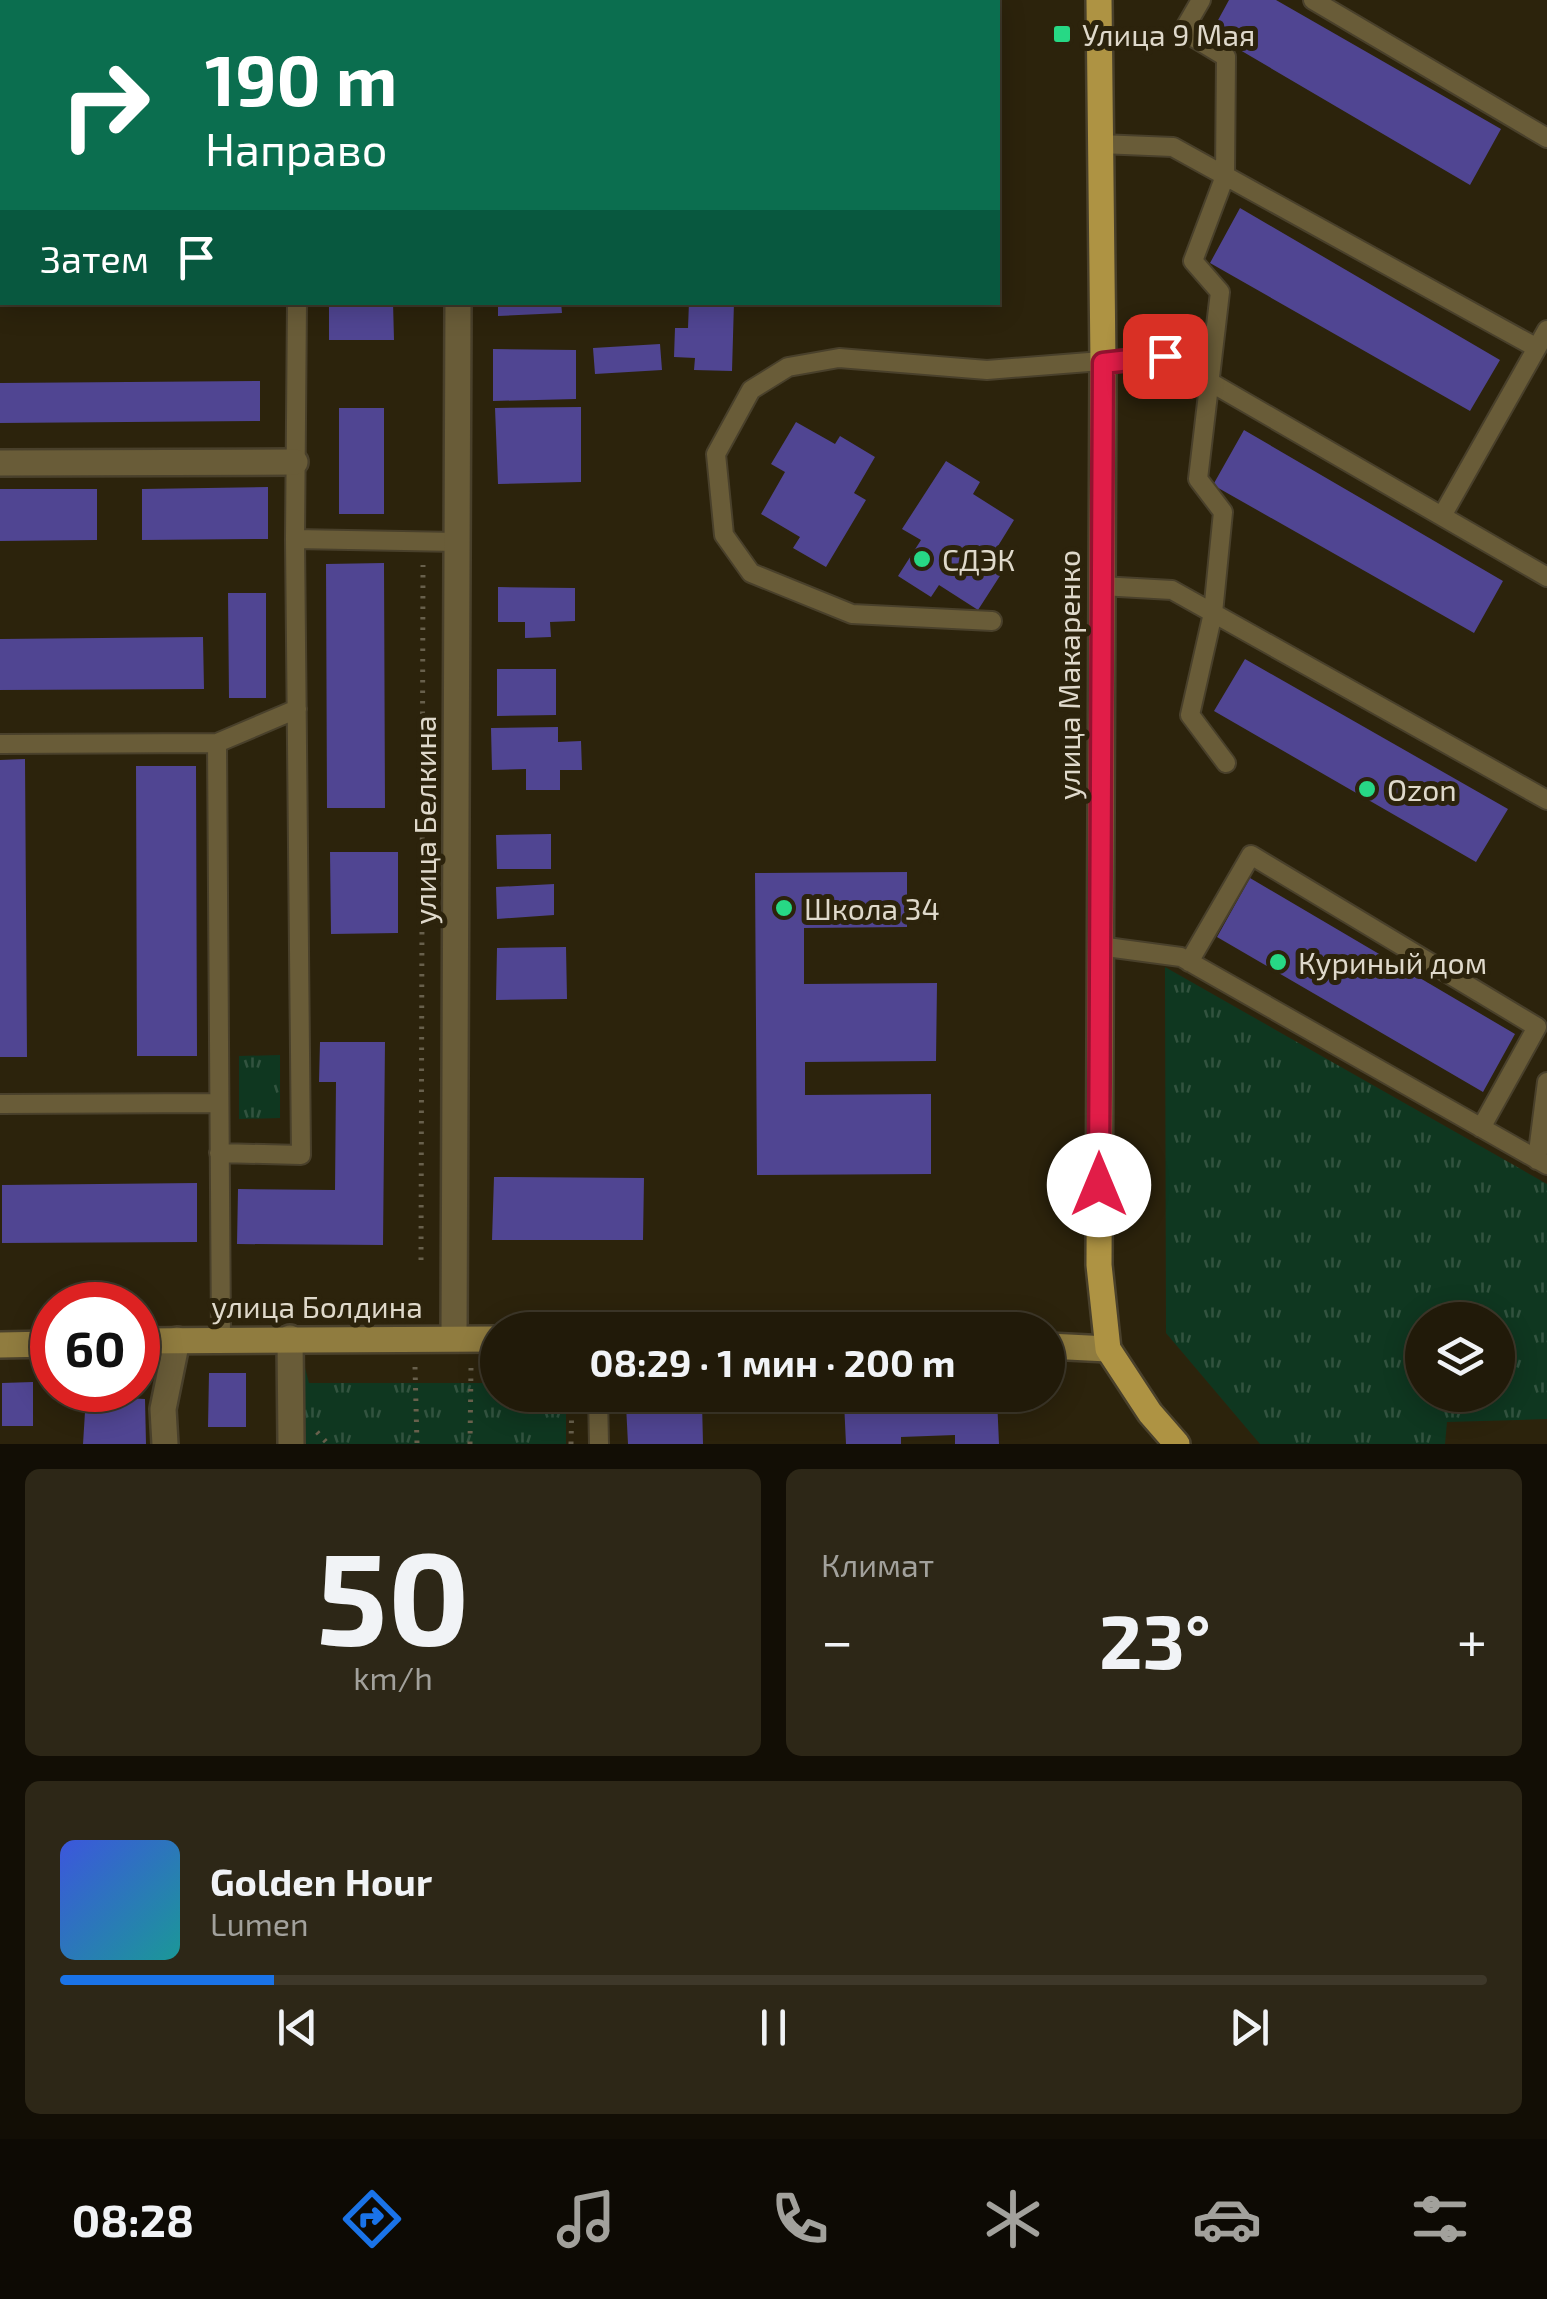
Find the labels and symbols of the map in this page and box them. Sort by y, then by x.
place label: Улица 9 Мая [1082,16,1255,52]
marker: Улица 9 Мая [1051,23,1073,45]
pin [1123,314,1208,399]
place label: СДЭК [942,541,1015,577]
marker: СДЭК [911,548,933,570]
street label: улица Макаренко [1050,550,1087,800]
street label: улица Белкина [406,715,443,925]
place label: Ozon [1387,771,1457,807]
marker: Ozon [1356,778,1378,800]
place label: Школа 34 [804,890,940,926]
marker: Школа 34 [773,897,795,919]
place label: Куриный дом [1298,944,1487,981]
marker: Куриный дом [1267,951,1289,973]
position arrow [1047,1133,1151,1237]
speed limit sign: 60 [30,1282,160,1412]
street label: улица Болдина [211,1288,423,1325]

